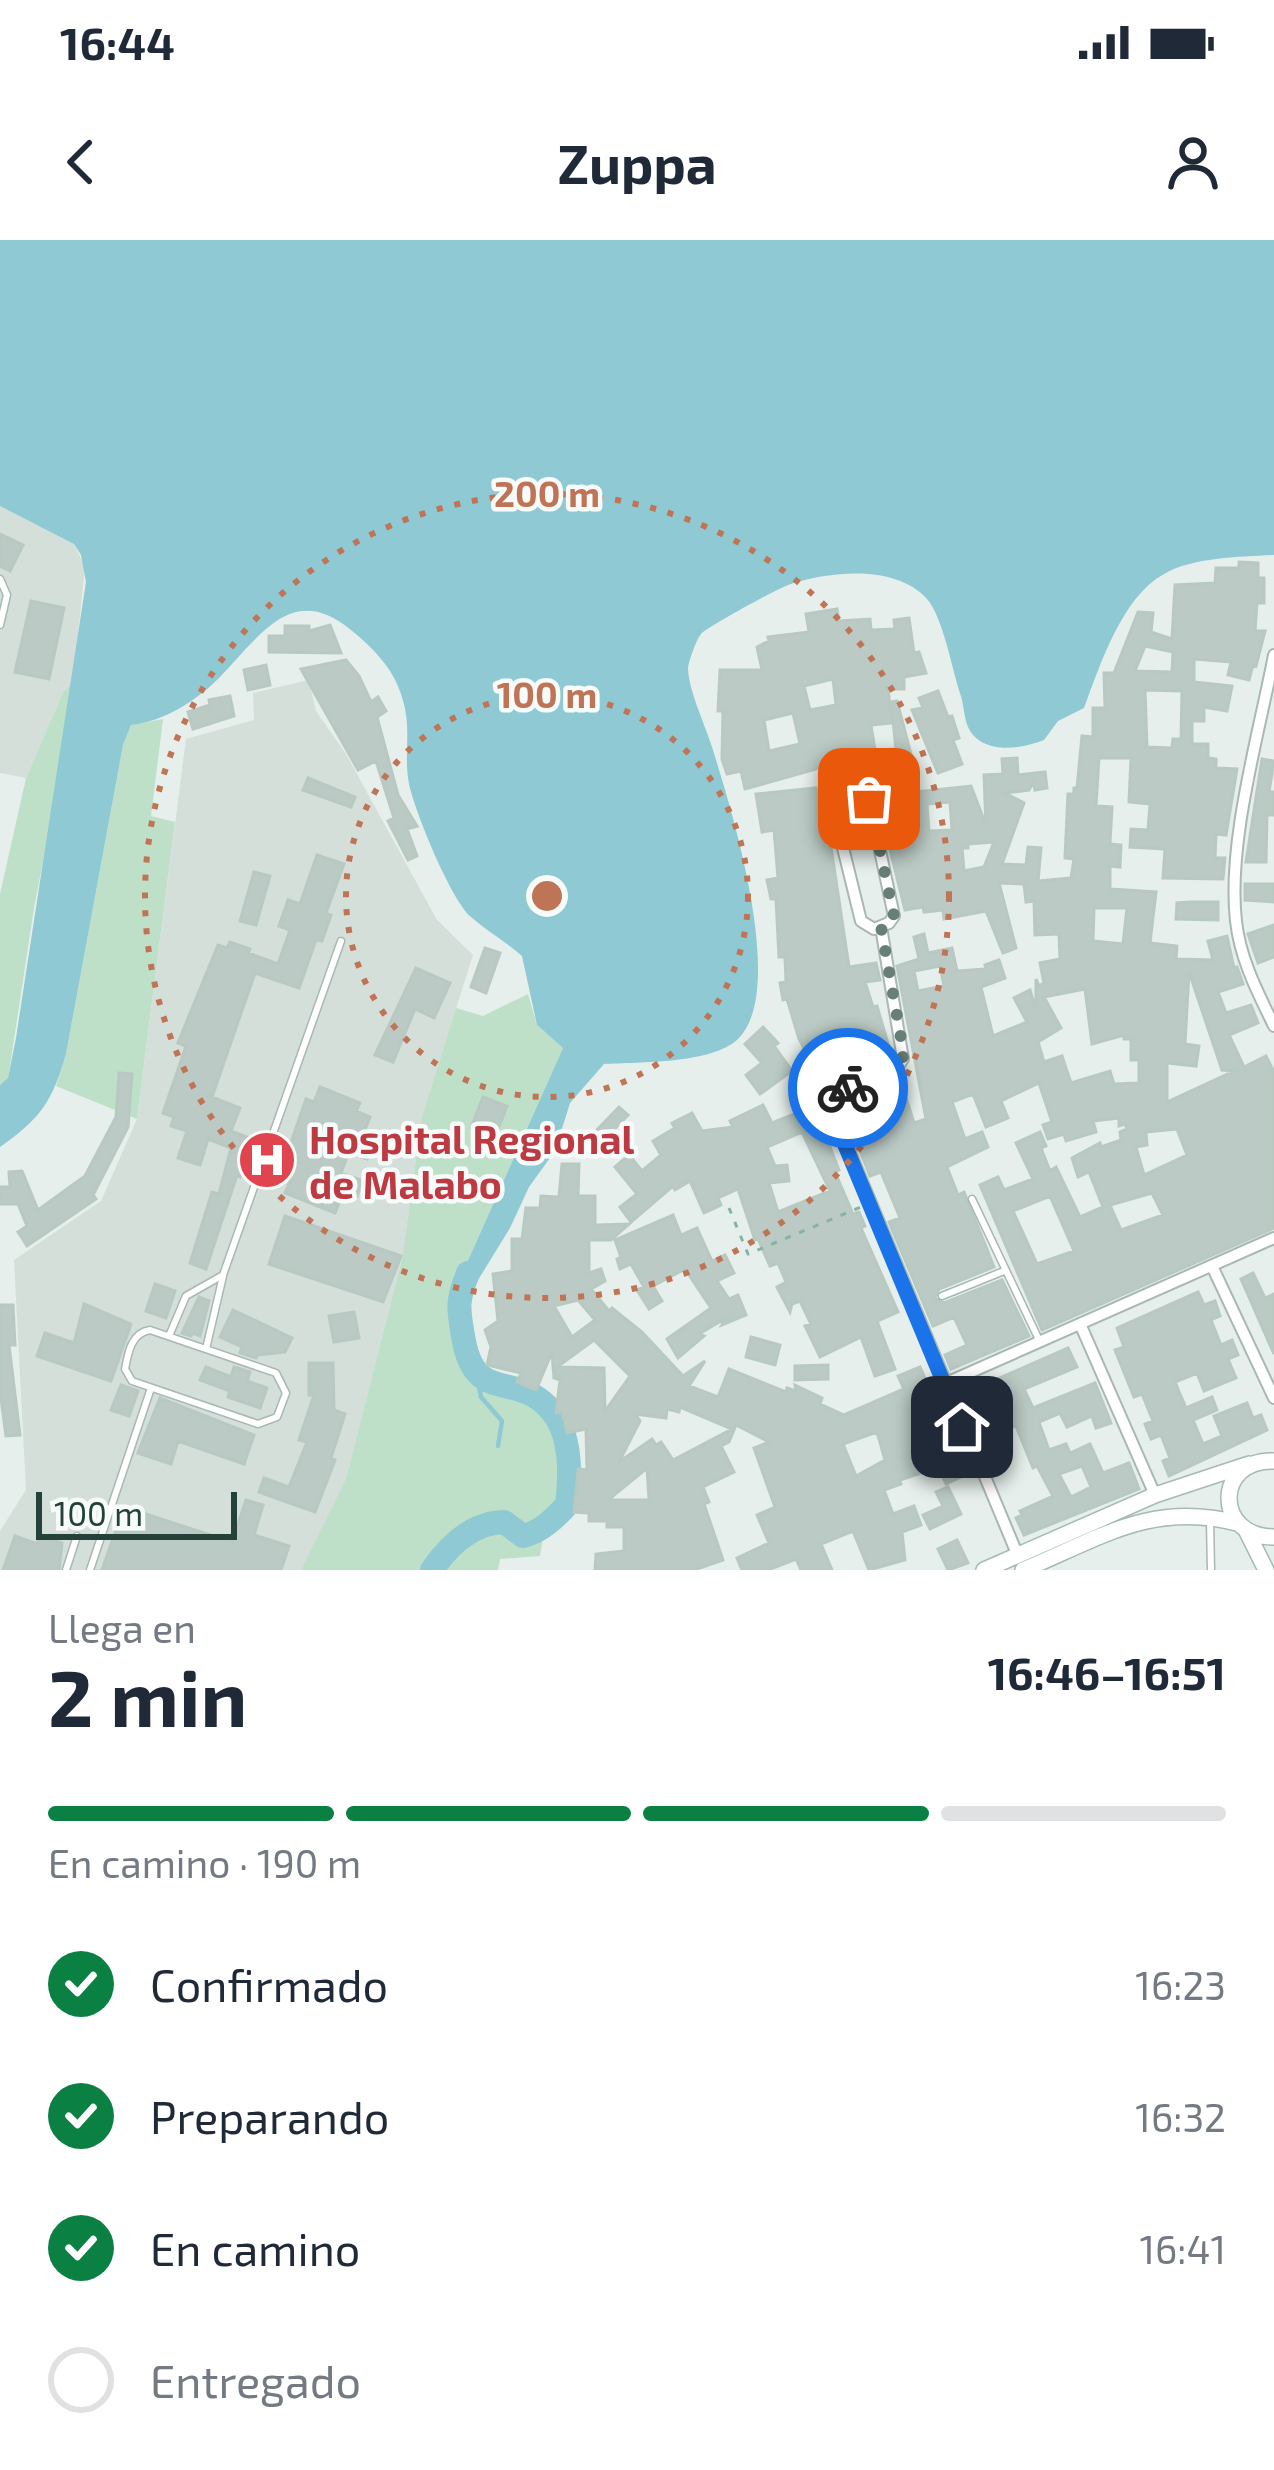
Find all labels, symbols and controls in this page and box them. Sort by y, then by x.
text: 16:44 [60,15,175,69]
icon: back [48,129,114,195]
icon: person [1160,129,1226,195]
text: Zuppa [557,130,717,195]
text: 200 m [494,471,600,514]
text: 100 m [497,672,597,715]
pin [818,748,920,850]
icon: bag [836,766,902,832]
centre of rings [526,875,568,917]
courier [788,1028,908,1148]
icon: bike [815,1055,881,1121]
place label: Hospital Regional de Malabo [309,1115,635,1207]
hospital icon: Hospital Regional de Malabo [236,1129,298,1191]
pin [911,1376,1013,1478]
icon: home [929,1394,995,1460]
scale bar [36,1486,237,1539]
text: 100 m [54,1493,143,1533]
text: Llega en [48,1604,196,1651]
text: 16:46–16:51 [988,1645,1226,1699]
text: 2 min [48,1649,247,1743]
text: En camino · 190 m [48,1839,361,1886]
icon: check [48,1951,114,2017]
text: Confirmado [150,1957,388,2011]
text: 16:23 [1135,1961,1226,2008]
icon: check [48,2083,114,2149]
text: Preparando [150,2089,389,2143]
text: 16:32 [1135,2093,1226,2140]
icon: check [48,2215,114,2281]
text: En camino [150,2221,360,2275]
text: 16:41 [1139,2225,1226,2272]
text: Entregado [150,2353,361,2407]

